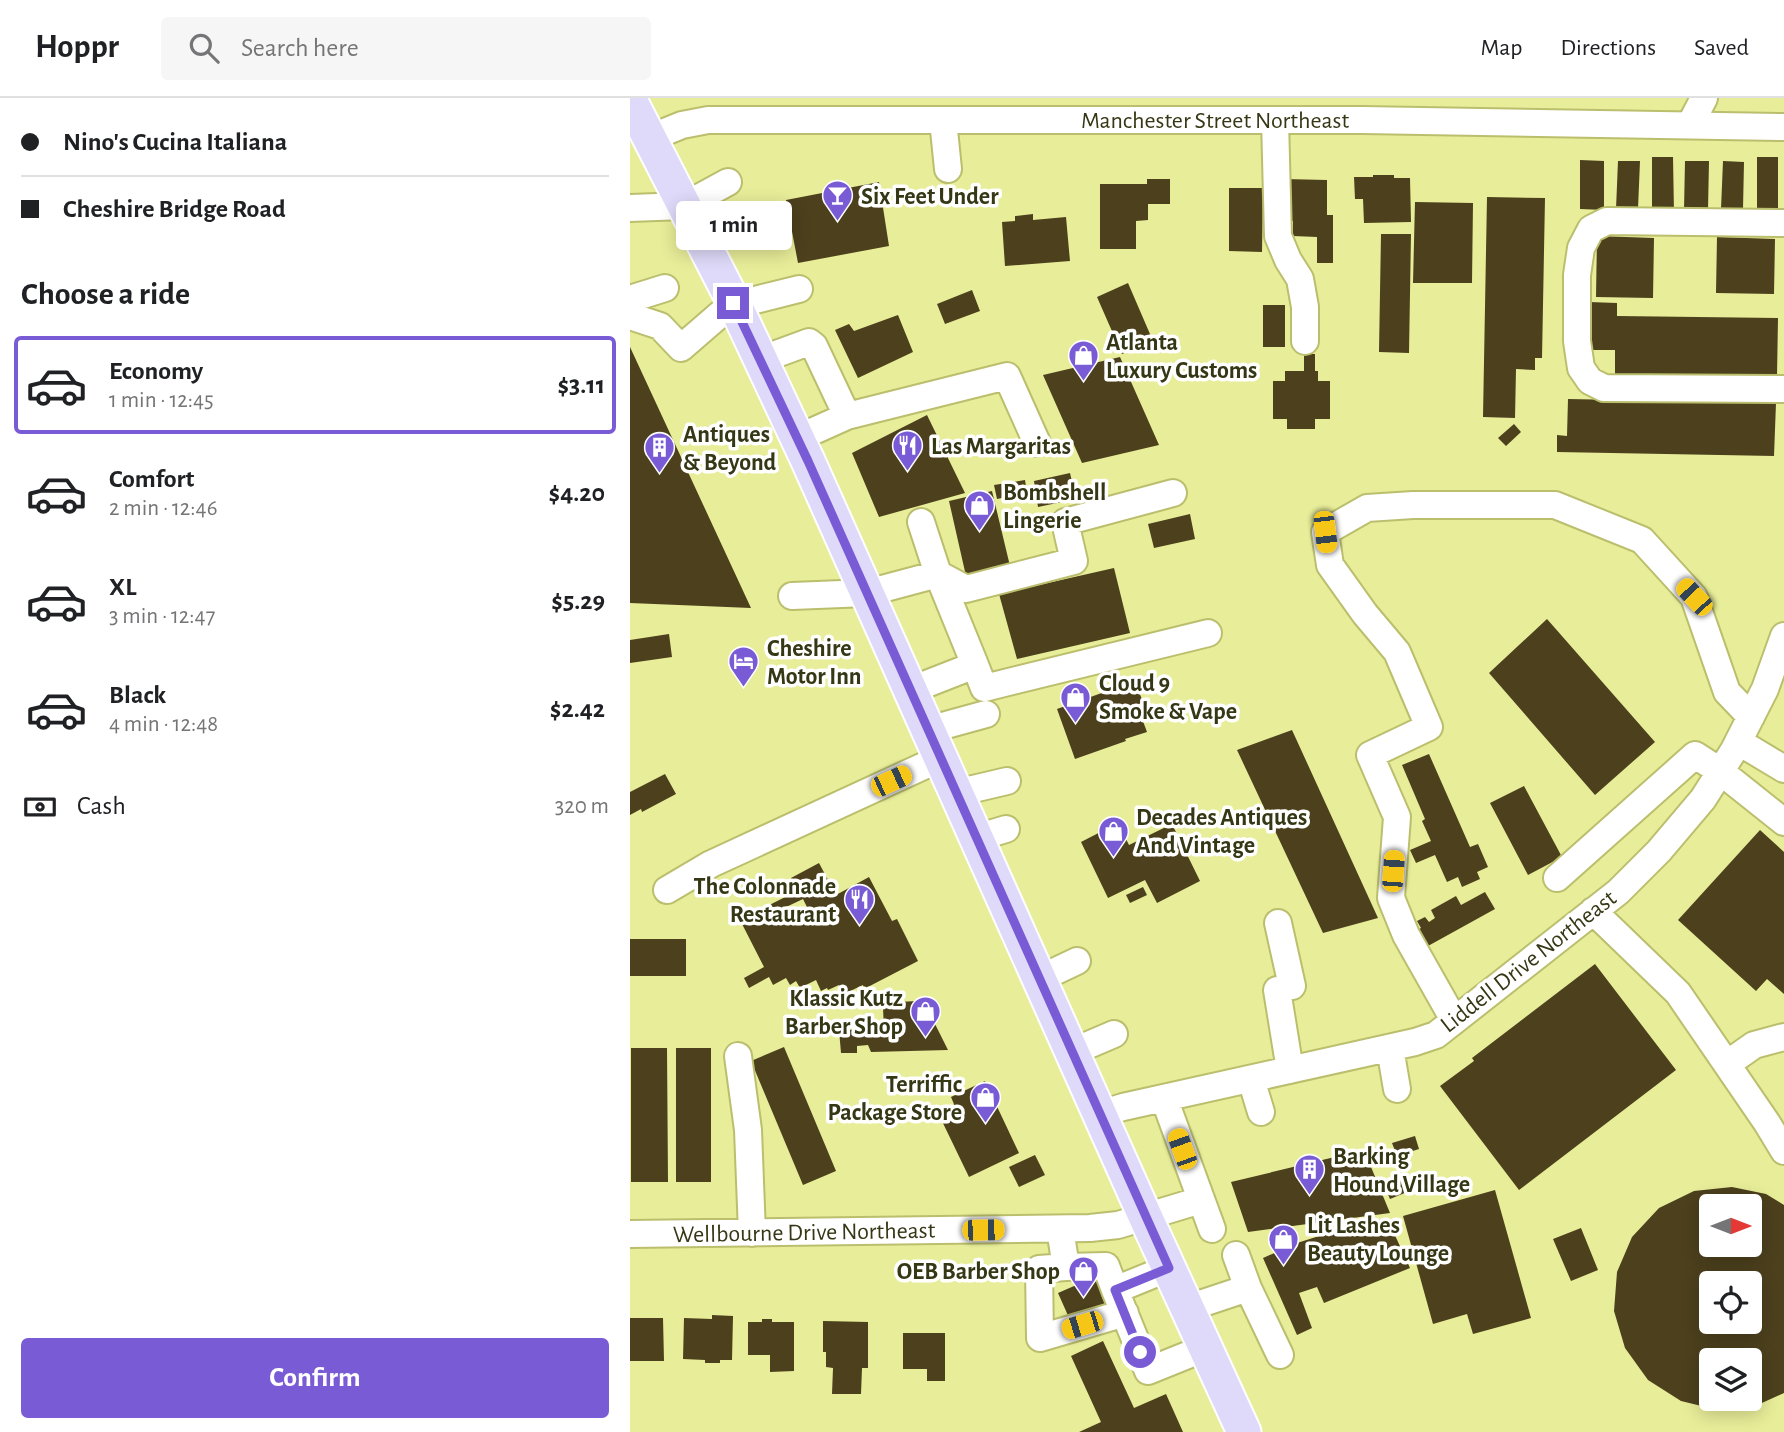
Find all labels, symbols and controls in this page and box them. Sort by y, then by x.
search box [161,17,651,80]
icon: search [185,29,223,67]
text: Hoppr [35,31,119,64]
text: Search here [241,35,359,61]
text: Map [1480,36,1522,60]
text: Directions [1560,36,1656,60]
text: Saved [1694,36,1749,60]
street label: Manchester Street Northeast [1081,109,1349,133]
text: Nino's Cucina Italiana [63,129,287,155]
bar icon: Six Feet Under [821,179,855,223]
place label: Six Feet Under [861,185,999,209]
text: Cheshire Bridge Road [63,196,286,222]
callout: 1 min [675,202,791,250]
text: 1 min [710,214,758,237]
text: Choose a ride [21,278,190,310]
route end [717,287,749,319]
place label: Atlanta Luxury Customs [1106,331,1257,383]
shop icon: Atlanta Luxury Customs [1066,339,1100,383]
icon: car [25,354,88,417]
text: Economy [109,358,203,384]
text: $3.11 [557,372,605,398]
text: 1 min · 12:45 [109,389,214,412]
place label: Antiques & Beyond [683,423,777,475]
restaurant icon: Las Margaritas [891,429,925,473]
building icon: Antiques & Beyond [643,431,677,475]
place label: Las Margaritas [931,435,1071,459]
icon: car [25,462,88,525]
text: Comfort [109,466,194,492]
text: $4.20 [548,480,605,506]
place label: Bombshell Lingerie [1003,481,1106,533]
shop icon: Bombshell Lingerie [963,489,997,533]
text: 2 min · 12:46 [109,497,217,520]
car [1313,510,1338,554]
icon: car [25,570,88,633]
text: XL [109,574,136,600]
car [1672,574,1717,620]
text: $5.29 [551,588,605,614]
text: 3 min · 12:47 [109,605,215,628]
place label: Cheshire Motor Inn [767,637,861,689]
hotel icon: Cheshire Motor Inn [727,645,761,689]
place label: Cloud 9 Smoke & Vape [1099,672,1237,724]
icon: car [25,678,88,741]
shop icon: Cloud 9 Smoke & Vape [1059,680,1093,724]
text: Black [109,682,166,708]
text: $2.42 [550,696,605,722]
text: 4 min · 12:48 [109,713,218,736]
car [868,763,915,799]
icon: cash [21,788,59,826]
text: Cash [77,793,126,819]
text: 320 m [555,795,609,818]
place label: Decades Antiques And Vintage [1136,806,1307,858]
shop icon: Decades Antiques And Vintage [1096,814,1130,858]
car [1382,849,1405,893]
place label: The Colonnade Restaurant [693,875,836,927]
restaurant icon: The Colonnade Restaurant [842,883,876,927]
street label: Liddell Drive Northeast [1436,886,1621,1038]
place label: Klassic Kutz Barber Shop [785,987,903,1039]
shop icon: Klassic Kutz Barber Shop [909,995,943,1039]
place label: Terriffic Package Store [827,1073,962,1125]
shop icon: Terriffic Package Store [968,1081,1002,1125]
car [1165,1126,1200,1172]
place label: Barking Hound Village [1333,1145,1470,1197]
building icon: Barking Hound Village [1293,1153,1327,1197]
north arrow [1699,1194,1762,1256]
map controls [1699,1194,1762,1411]
place label: Lit Lashes Beauty Lounge [1307,1214,1449,1266]
street label: Wellbourne Drive Northeast [673,1219,936,1247]
car [962,1219,1005,1241]
shop icon: Lit Lashes Beauty Lounge [1267,1222,1301,1266]
shop icon: OEB Barber Shop [1066,1254,1100,1298]
place label: OEB Barber Shop [897,1260,1060,1284]
button: locate [1699,1271,1762,1334]
car [1059,1309,1106,1341]
route start [1124,1336,1156,1368]
button: Confirm [21,1338,609,1418]
button: layers [1699,1348,1762,1411]

